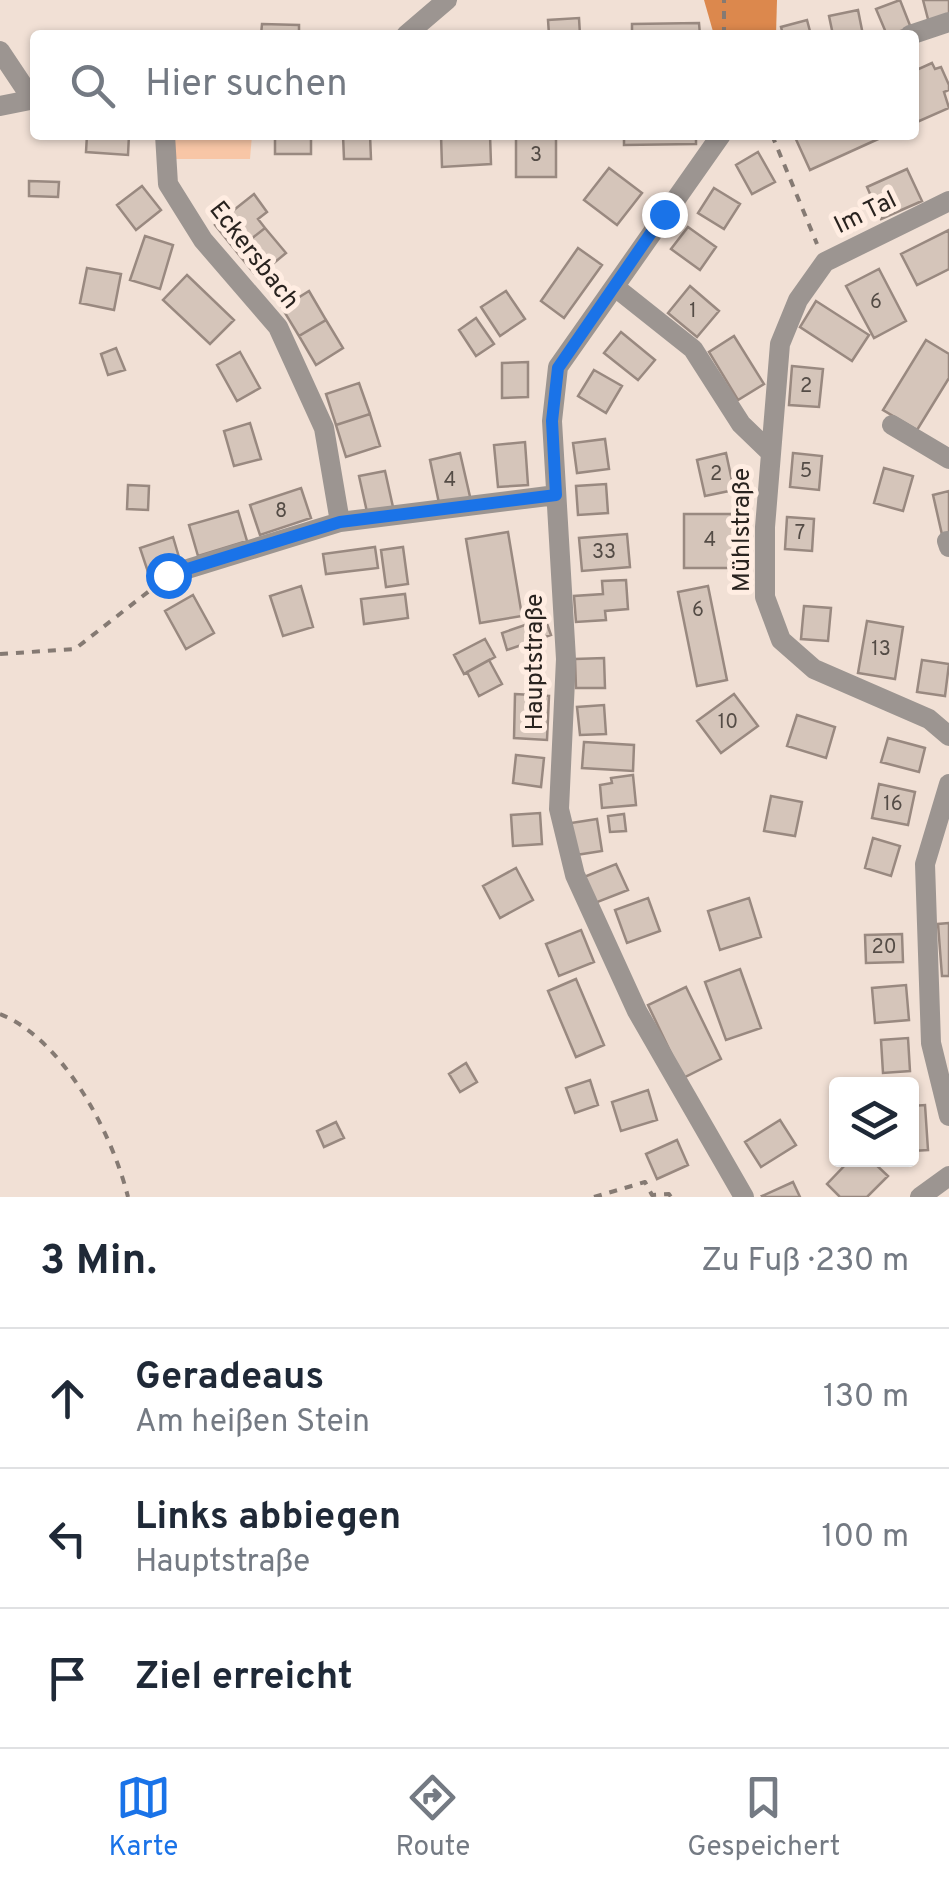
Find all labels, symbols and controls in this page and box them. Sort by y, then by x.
search box [30,30,919,140]
icon: search [65,58,120,113]
text: Hier suchen [145,61,348,110]
house number: 3 [530,143,542,169]
street label: Im Tal [829,185,903,243]
route end [642,192,688,238]
street label: Eckersbach [201,196,305,316]
house number: 6 [870,290,882,316]
house number: 1 [689,299,697,325]
house number: 2 [800,374,812,400]
house number: 5 [800,459,812,485]
house number: 2 [710,462,722,488]
house number: 4 [444,468,456,494]
street label: Mühlstraße [727,468,759,592]
house number: 8 [275,499,287,525]
house number: 7 [795,521,805,547]
house number: 4 [704,528,716,554]
house number: 33 [592,540,616,566]
route start [146,553,192,599]
street label: Hauptstraße [520,594,552,730]
house number: 6 [692,598,704,624]
house number: 13 [871,637,891,663]
house number: 10 [718,710,738,736]
house number: 16 [883,792,903,818]
house number: 20 [871,935,897,961]
map controls [829,1077,919,1167]
button: layers [829,1077,919,1167]
text: 3 Min. [40,1236,157,1289]
text: Zu Fuß · 230 m [701,1242,909,1282]
text: Geradeaus [135,1354,324,1403]
icon: ahead [40,1371,95,1426]
text: 130 m [823,1378,909,1418]
text: Am heißen Stein [135,1403,370,1443]
text: Links abbiegen [135,1494,401,1543]
icon: left [40,1511,95,1566]
text: 100 m [822,1518,909,1558]
text: Hauptstraße [135,1543,310,1583]
icon: arrive [40,1651,95,1706]
text: Ziel erreicht [135,1654,353,1703]
tab: Karte [109,1770,178,1866]
tab: Route [396,1770,470,1866]
tab: Gespeichert [687,1770,840,1866]

